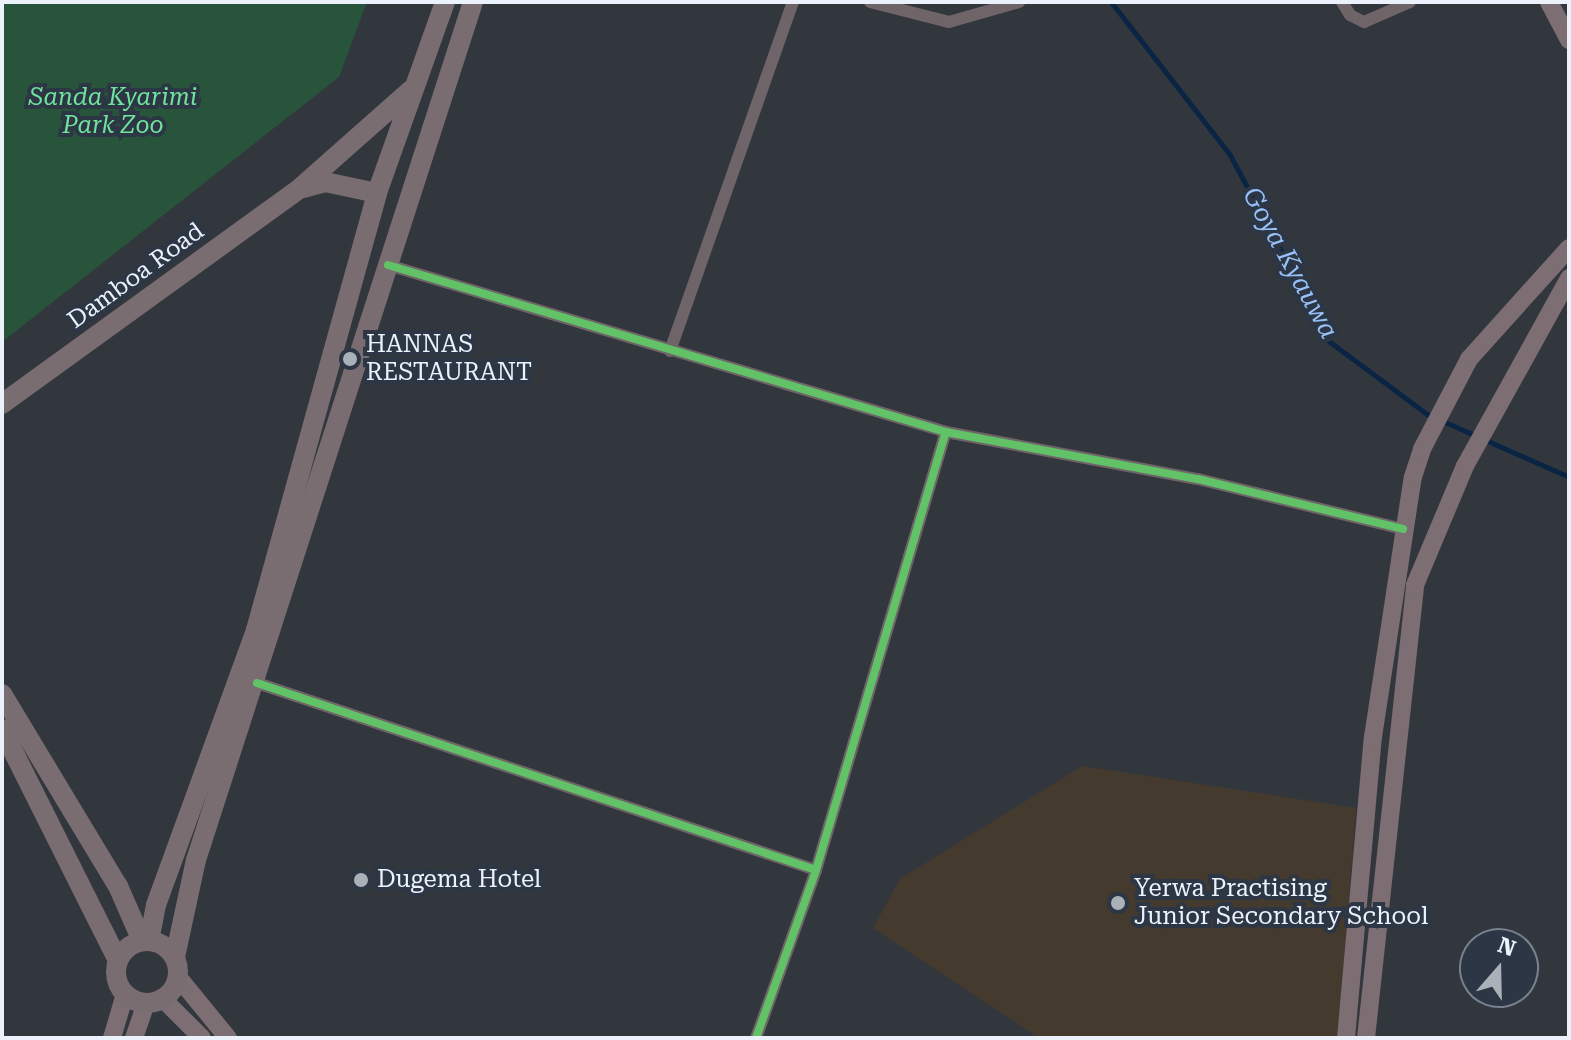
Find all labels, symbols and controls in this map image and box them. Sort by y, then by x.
park label: Sanda Kyarimi Park Zoo [29,84,197,140]
water label: Goya Kyauwa [1236,182,1344,344]
street label: Damboa Road [62,217,210,335]
place label: HANNAS RESTAURANT [366,331,532,387]
marker: HANNAS RESTAURANT [341,350,359,368]
place label: Dugema Hotel [377,866,541,894]
marker: Dugema Hotel [352,871,370,889]
place label: Yerwa Practising Junior Secondary School [1134,875,1428,931]
marker: Yerwa Practising Junior Secondary School [1109,894,1127,912]
north arrow [1459,928,1539,1008]
text: N [1494,932,1519,961]

